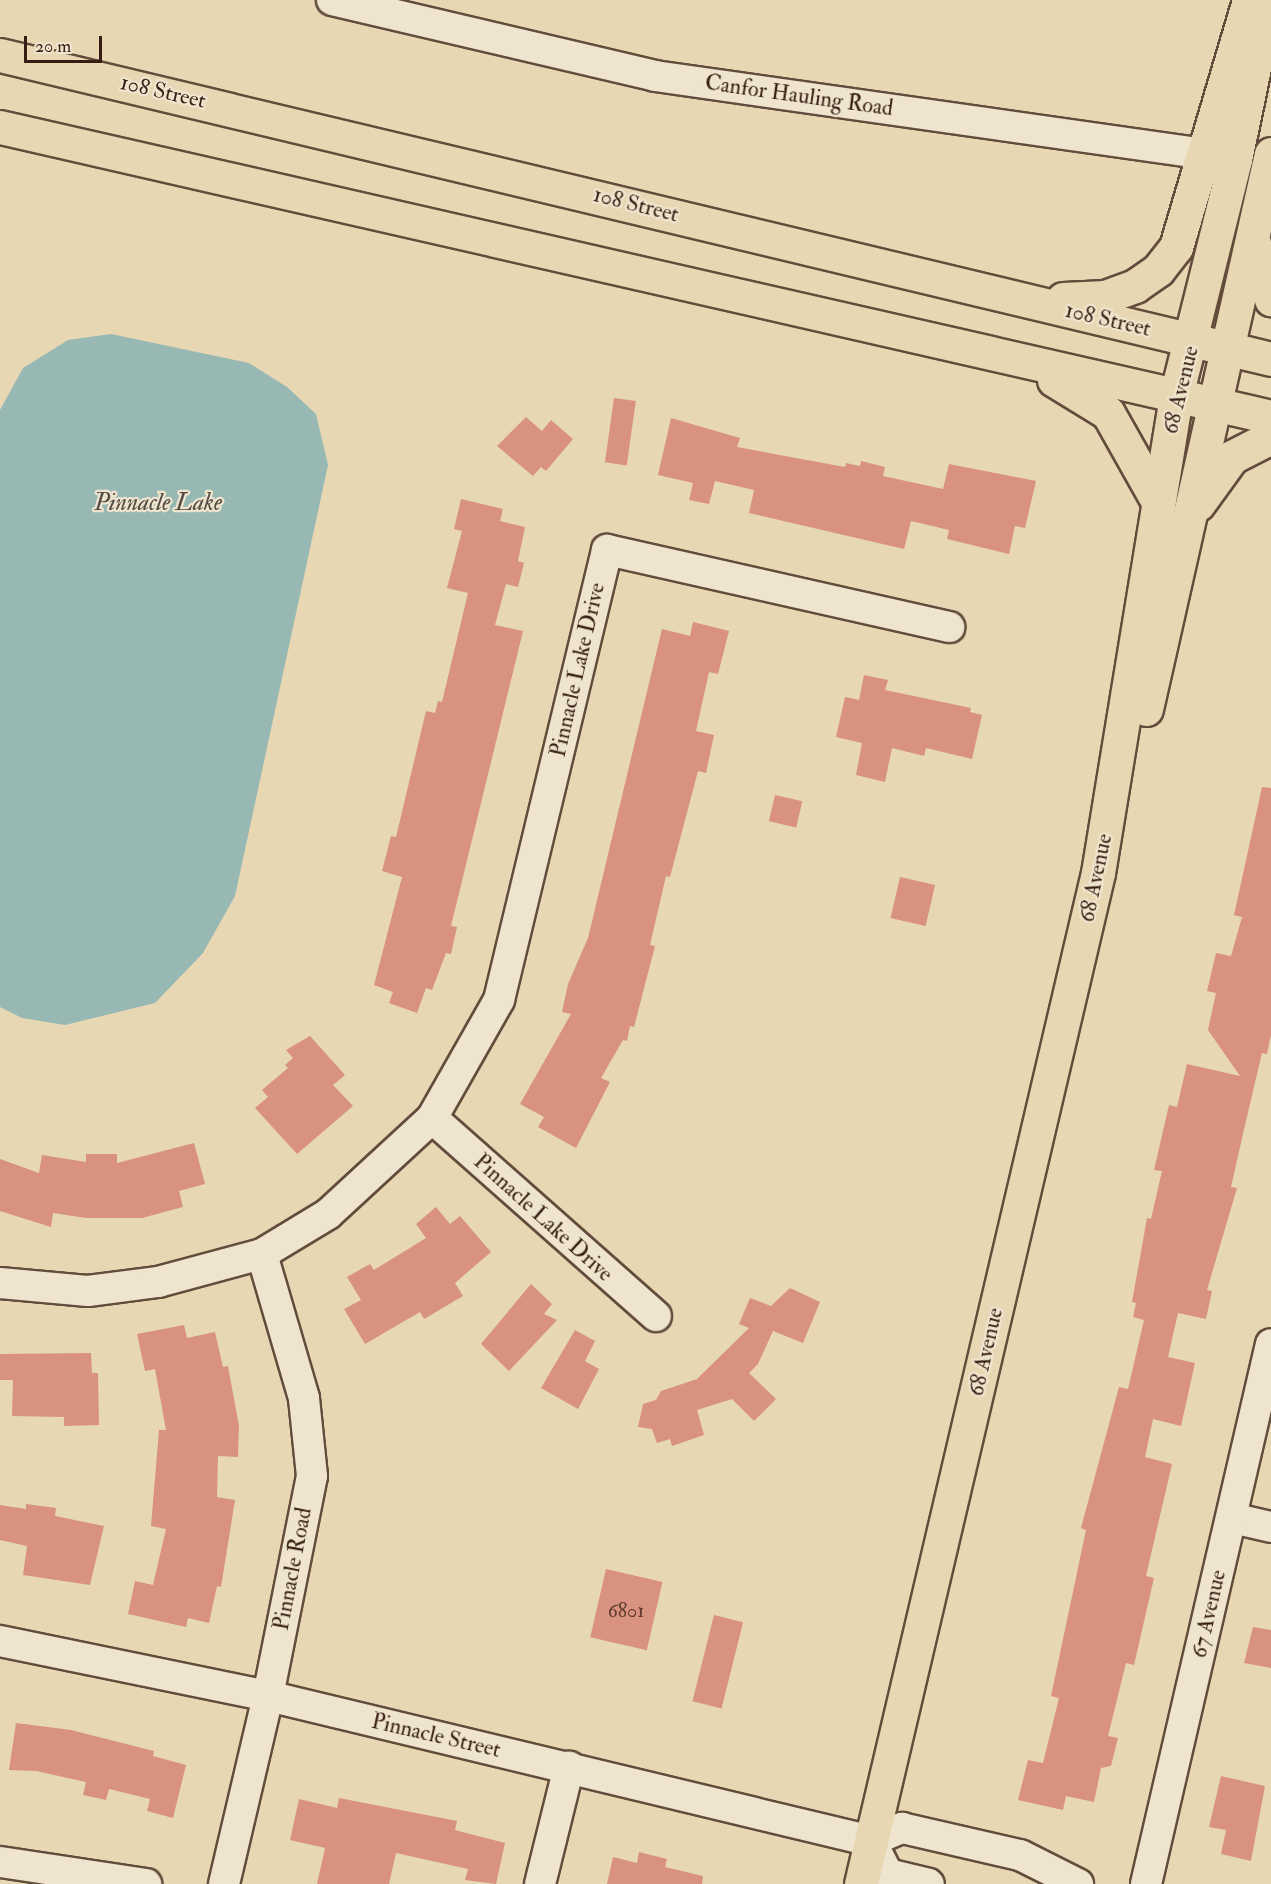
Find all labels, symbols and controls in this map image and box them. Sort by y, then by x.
scale bar [27,24,105,62]
text: 20 m [35,35,71,58]
street label: 108 Street [118,69,208,115]
street label: Canfor Hauling Road [703,70,895,122]
street label: 108 Street [591,182,681,228]
street label: 108 Street [1063,297,1153,343]
street label: 68 Avenue [1157,343,1205,437]
water label: Pinnacle Lake [94,489,222,517]
street label: Pinnacle Lake Drive [545,580,611,760]
street label: 68 Avenue [1074,831,1118,925]
street label: Pinnacle Lake Drive [468,1149,618,1287]
street label: 68 Avenue [963,1305,1009,1399]
street label: Pinnacle Road [268,1505,318,1633]
street label: 67 Avenue [1186,1567,1232,1661]
house number: 6801 [608,1598,644,1622]
street label: Pinnacle Street [369,1708,503,1764]

